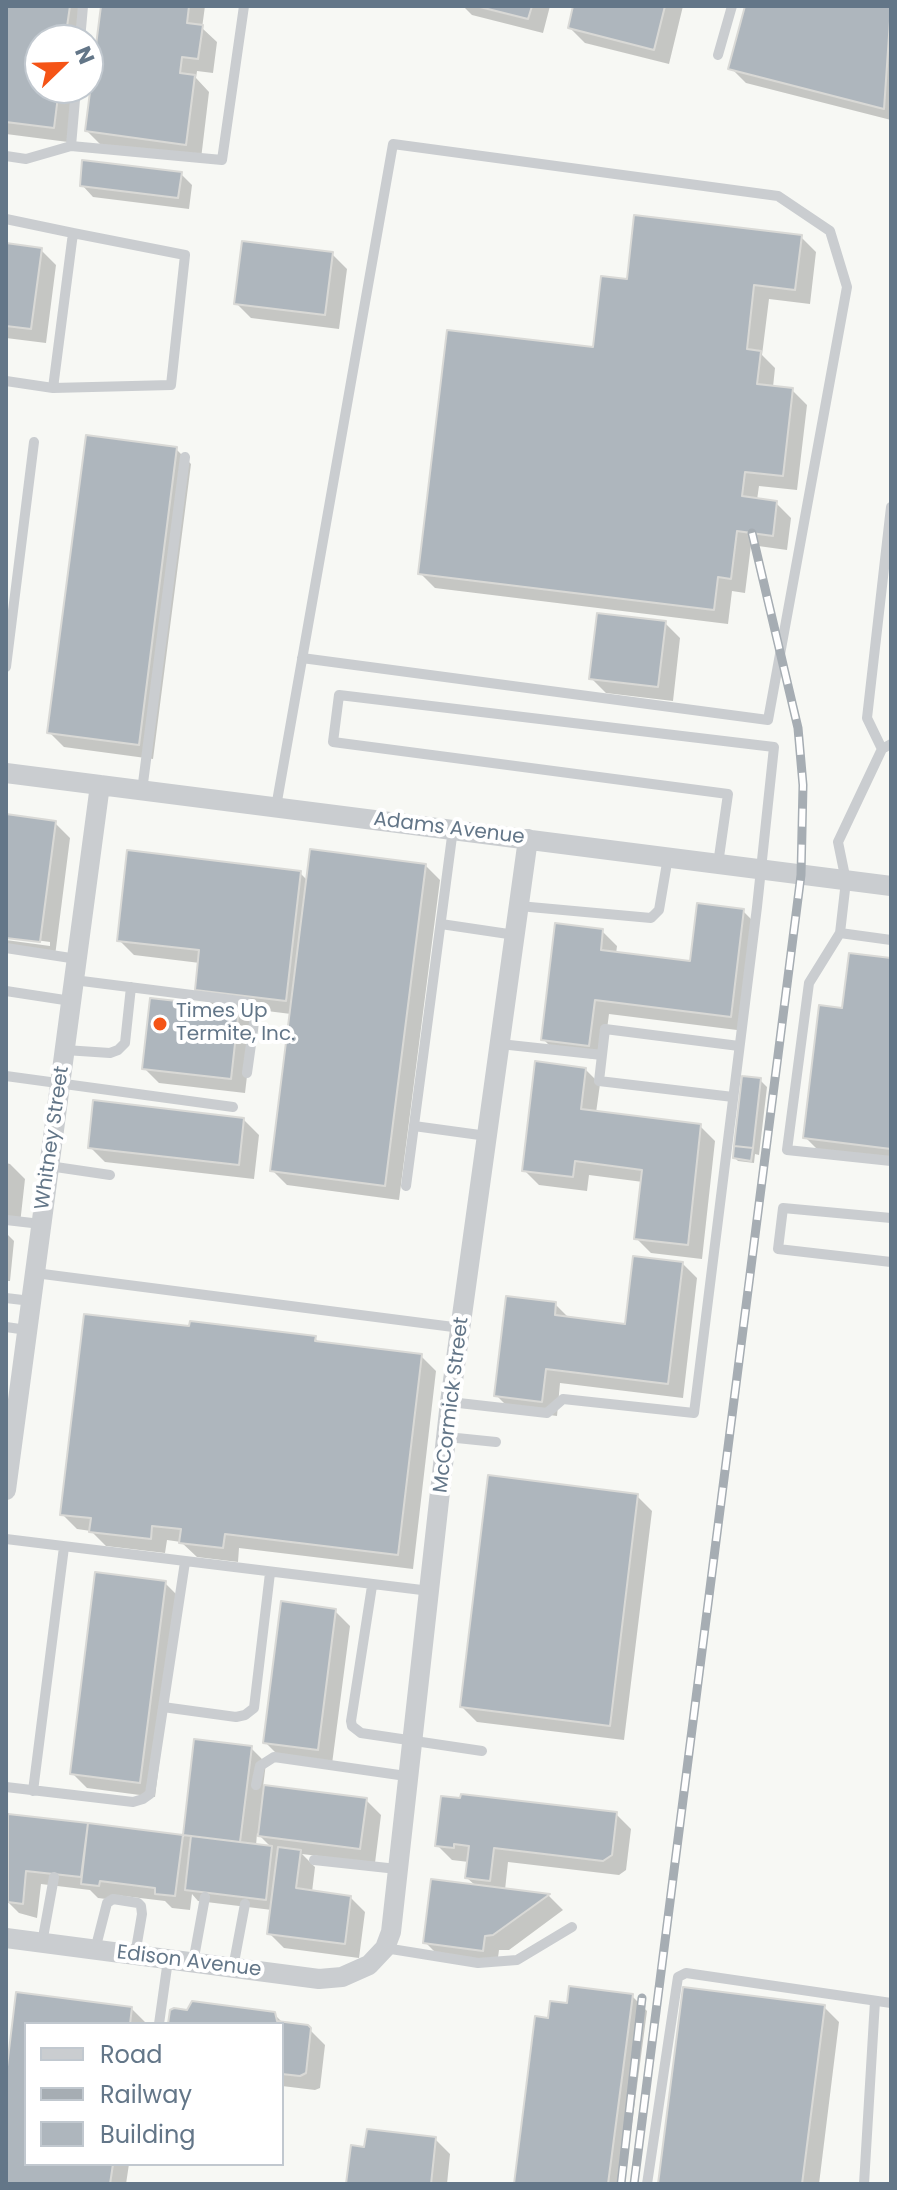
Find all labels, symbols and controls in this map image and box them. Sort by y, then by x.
north arrow [24,24,104,104]
text: N [67,42,102,69]
street label: Adams Avenue [372,808,526,850]
place label: Times Up Termite, Inc. [176,1000,295,1047]
marker: Times Up Termite, Inc. [151,1015,169,1033]
street label: Whitney Street [31,1065,75,1211]
street label: McCormick Street [429,1316,475,1494]
street label: Edison Avenue [115,1941,263,1983]
legend [24,2022,284,2166]
text: Road [100,2038,162,2071]
text: Railway [100,2078,192,2111]
text: Building [100,2118,196,2151]

